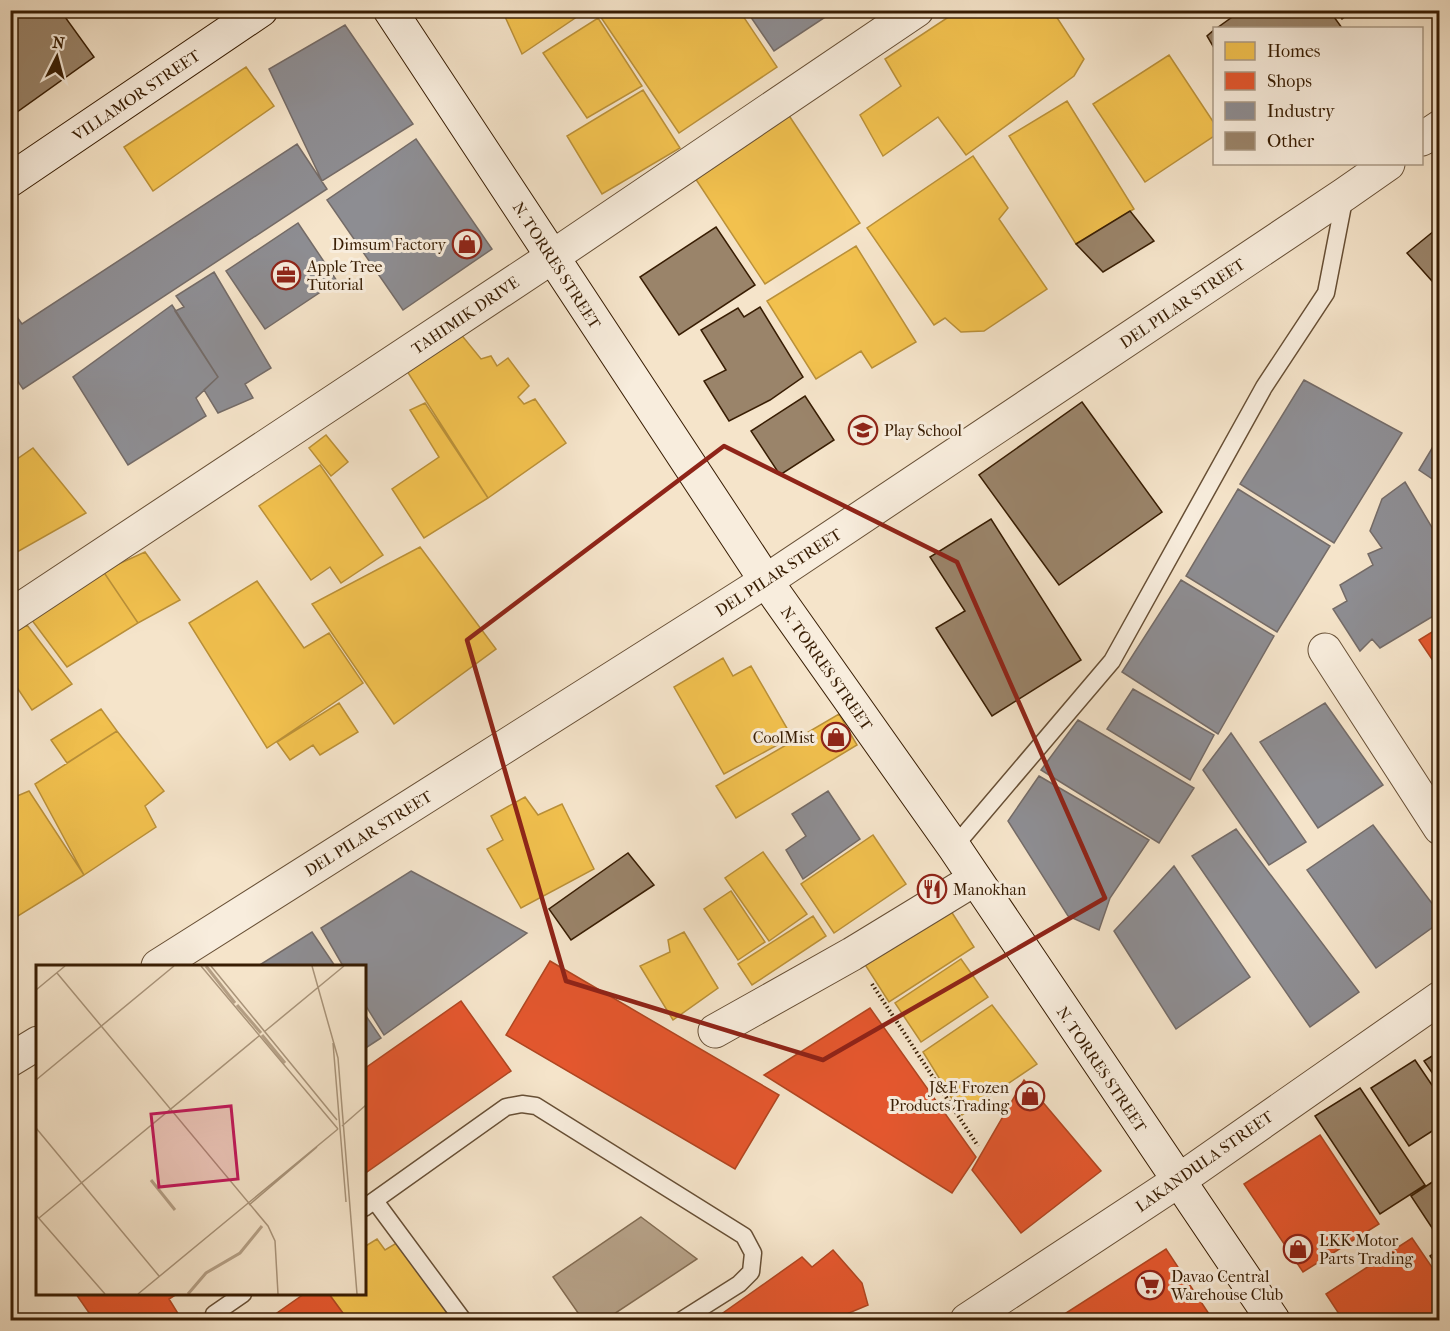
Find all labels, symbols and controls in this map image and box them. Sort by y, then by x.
north arrow [27,27,87,87]
legend [1213,27,1423,165]
text: N [51,32,66,53]
text: Homes [1267,41,1321,62]
street label: VILLAMOR STREET [68,46,204,146]
text: Shops [1267,71,1312,92]
text: Industry [1267,101,1336,122]
text: Other [1267,131,1315,152]
street label: N. TORRES STREET [509,198,605,332]
shop icon: Dimsum Factory [451,228,483,260]
place label: Dimsum Factory [332,235,446,254]
street label: DEL PILAR STREET [1116,254,1249,352]
place label: Apple Tree Tutorial [306,257,383,294]
office icon: Apple Tree Tutorial [270,259,302,291]
street label: TAHIMIK DRIVE [408,272,523,358]
school or university icon: Play School [847,414,879,446]
place label: Play School [884,421,962,440]
street label: DEL PILAR STREET [711,524,845,620]
street label: N. TORRES STREET [777,603,877,734]
shop icon: CoolMist [820,721,852,753]
place label: CoolMist [753,728,815,747]
street label: DEL PILAR STREET [301,786,436,880]
restaurant icon: Manokhan [916,873,948,905]
place label: Manokhan [953,880,1027,899]
inset map [36,965,366,1295]
street label: N. TORRES STREET [1053,1003,1151,1136]
place label: J&E Frozen Products Trading [890,1078,1010,1115]
shop icon: J&E Frozen Products Trading [1014,1080,1046,1112]
street label: LAKANDULA STREET [1132,1107,1277,1216]
place label: LKK Motor Parts Trading [1319,1231,1413,1268]
shop icon: LKK Motor Parts Trading [1282,1233,1314,1265]
place label: Davao Central Warehouse Club [1170,1267,1283,1304]
supermarket icon: Davao Central Warehouse Club [1134,1269,1166,1301]

